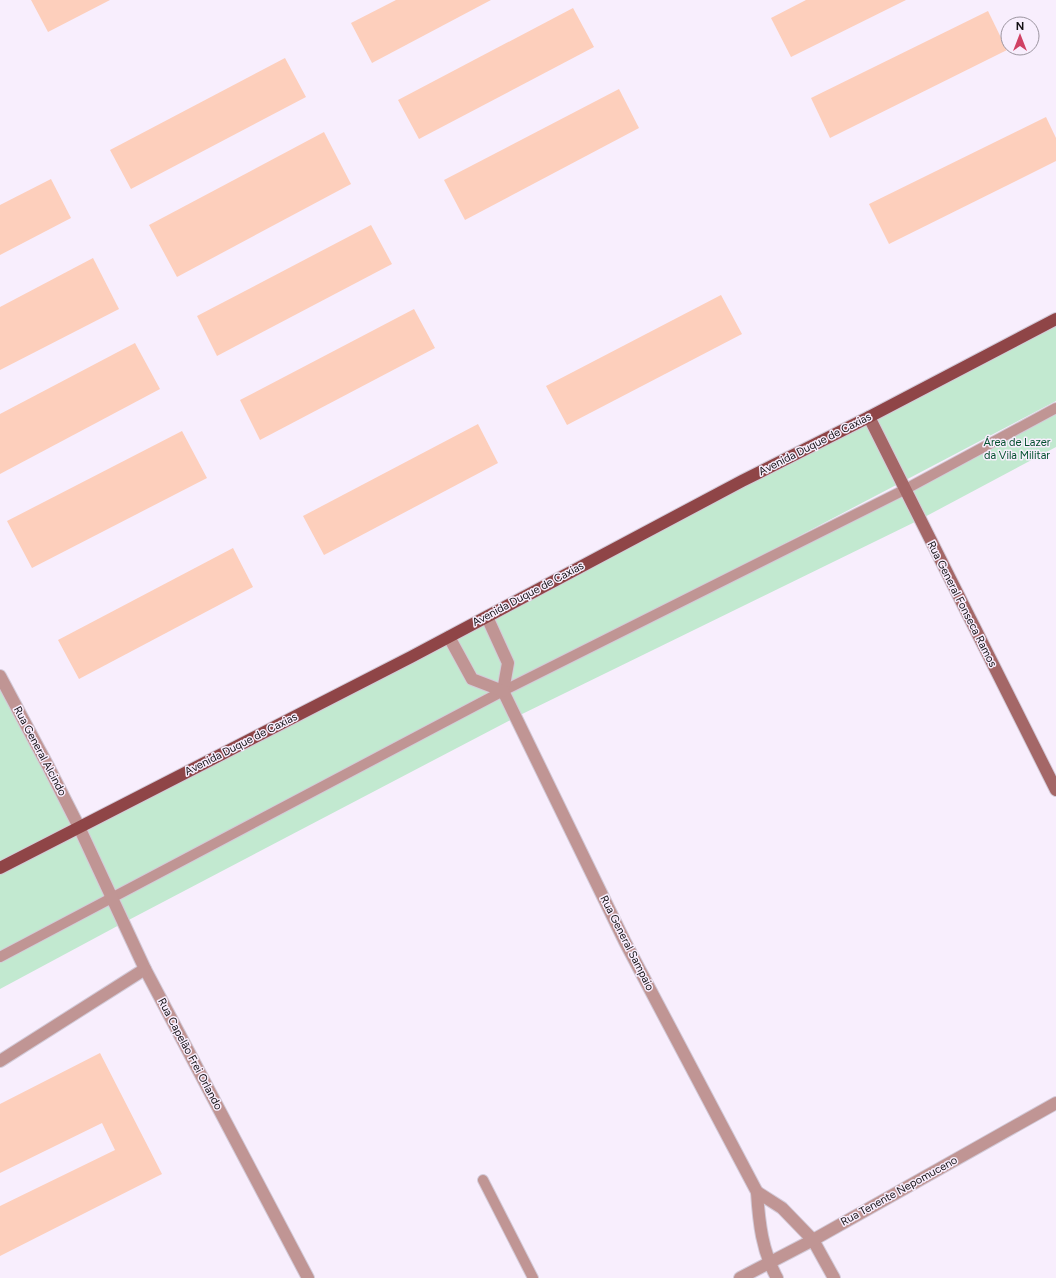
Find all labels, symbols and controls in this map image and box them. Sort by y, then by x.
north arrow [1000,16,1040,56]
text: N [1016,20,1024,33]
street label: Avenida Duque de Caxias [757,410,873,478]
park label: Área de Lazer da Vila Militar [983,436,1051,462]
street label: Rua General Fonseca Ramos [925,539,999,669]
street label: Avenida Duque de Caxias [470,559,586,629]
street label: Rua General Alcindo [11,704,69,798]
street label: Avenida Duque de Caxias [183,710,299,778]
street label: Rua General Sampaio [597,893,657,993]
street label: Rua Capelão Frei Orlando [155,996,225,1112]
street label: Rua Tenente Nepomuceno [838,1153,960,1229]

